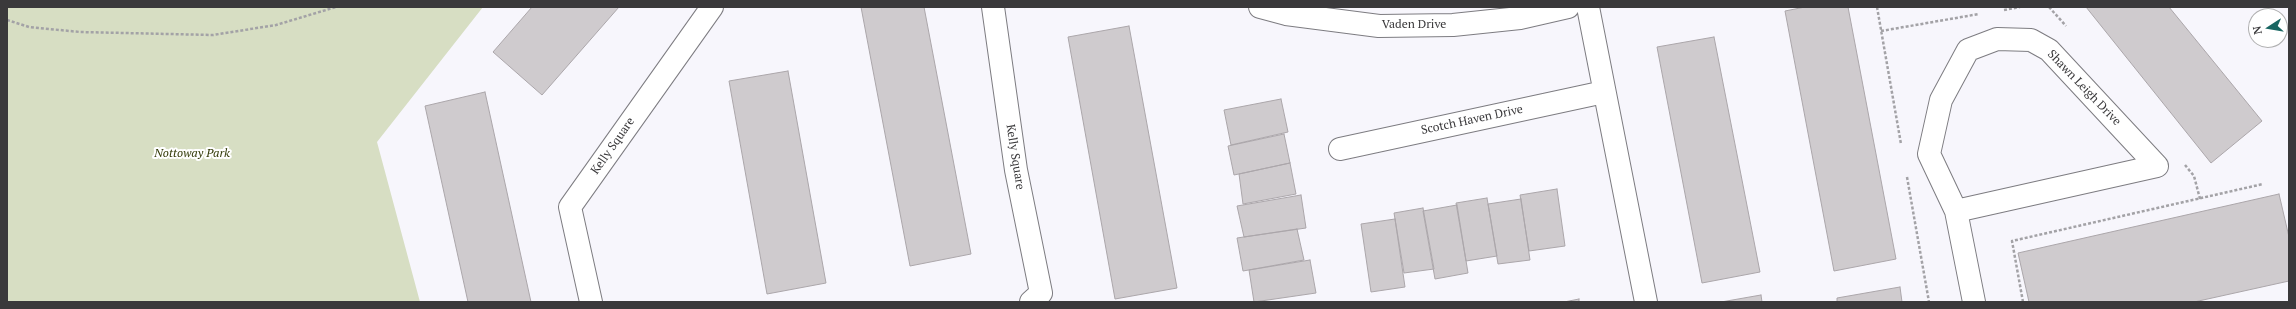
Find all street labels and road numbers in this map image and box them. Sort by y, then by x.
street label: Vaden Drive [1382,18,1446,32]
street label: Shawn Leigh Drive [2044,47,2124,129]
street label: Scotch Haven Drive [1420,102,1524,138]
street label: Kelly Square [588,115,638,177]
street label: Kelly Square [1003,123,1027,191]

